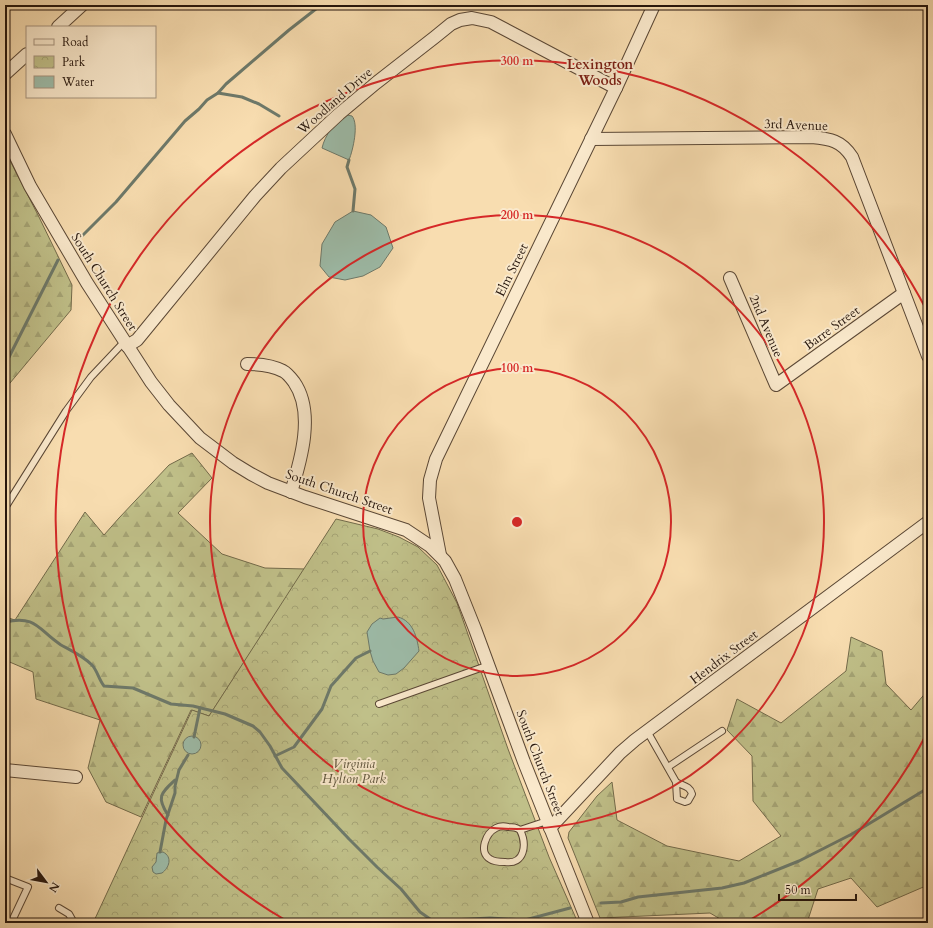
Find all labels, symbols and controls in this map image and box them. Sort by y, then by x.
legend [26,26,156,98]
text: Road [62,34,89,50]
text: 300 m [501,53,534,69]
text: Park [62,54,86,70]
district label: Lexington Woods [567,55,633,90]
street label: Woodland Drive [293,63,376,139]
text: Water [61,74,95,90]
street label: 3rd Avenue [764,115,828,135]
text: 200 m [501,207,534,223]
street label: South Church Street [67,230,141,334]
street label: Elm Street [491,240,533,300]
street label: 2nd Avenue [745,292,787,360]
street label: Barre Street [801,302,863,354]
text: 100 m [501,360,534,376]
street label: South Church Street [283,465,395,519]
centre of rings [510,515,524,529]
street label: Hendrix Street [686,626,762,688]
street label: South Church Street [511,707,569,819]
park label: Virginia Hylton Park [322,755,387,788]
north arrow [26,862,66,902]
scale bar [779,876,856,902]
text: N [45,879,63,895]
text: 50 m [785,882,812,898]

